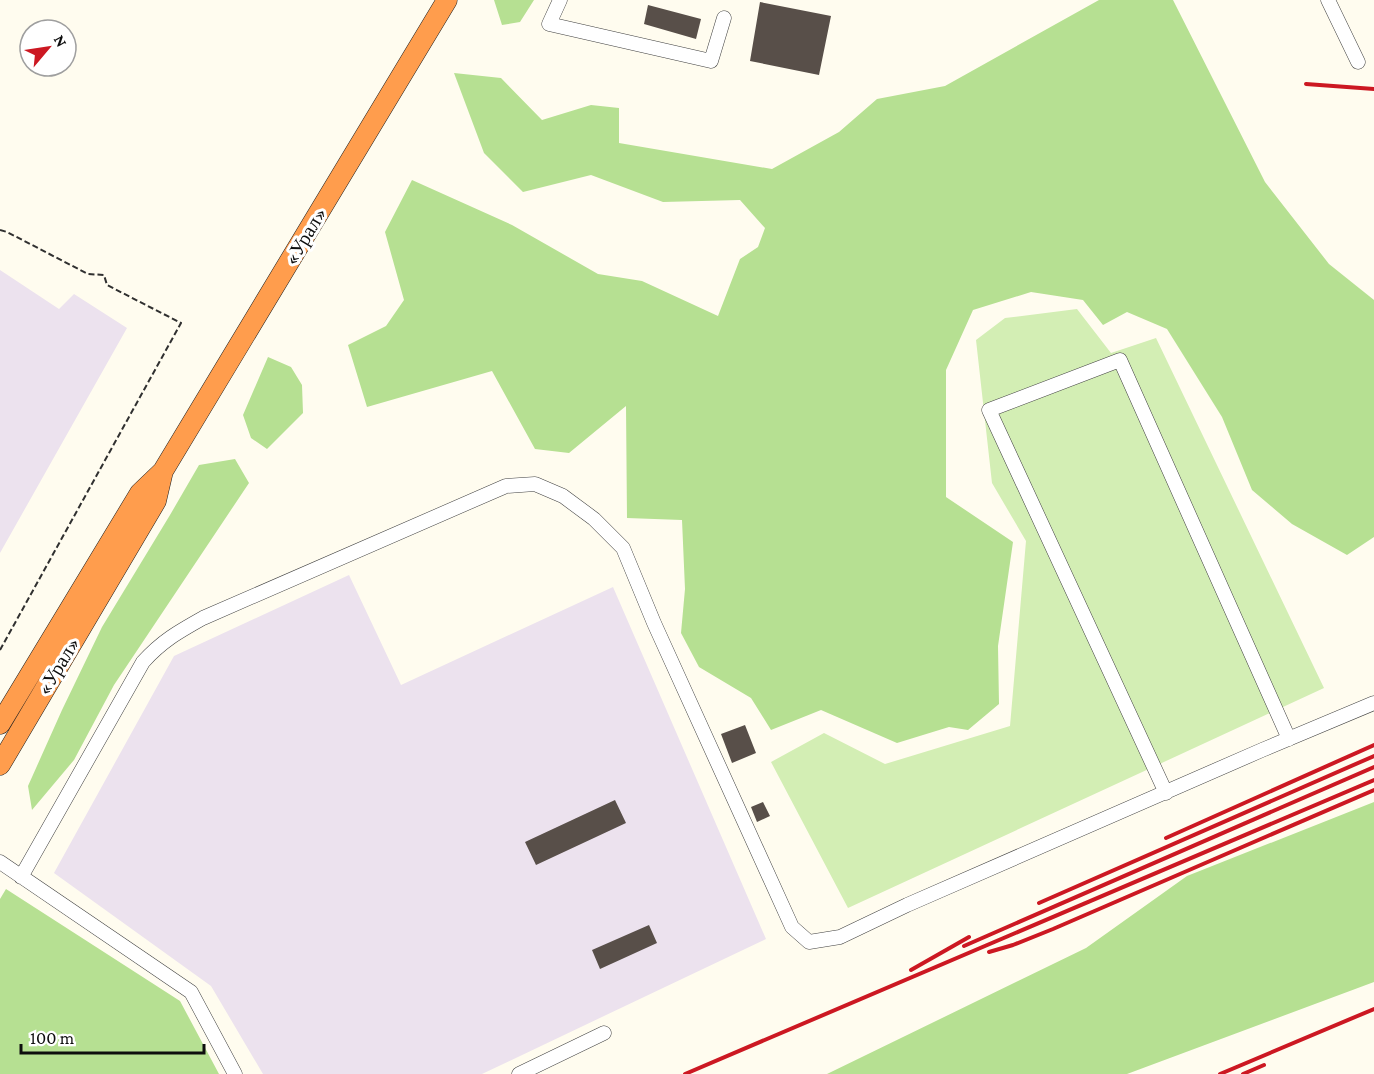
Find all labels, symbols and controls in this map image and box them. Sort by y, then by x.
north arrow [18,18,78,78]
text: N [51,32,71,50]
street label: «Урал» [279,203,332,269]
street label: «Урал» [32,633,85,699]
scale bar [21,1017,204,1055]
text: 100 m [30,1028,75,1048]

